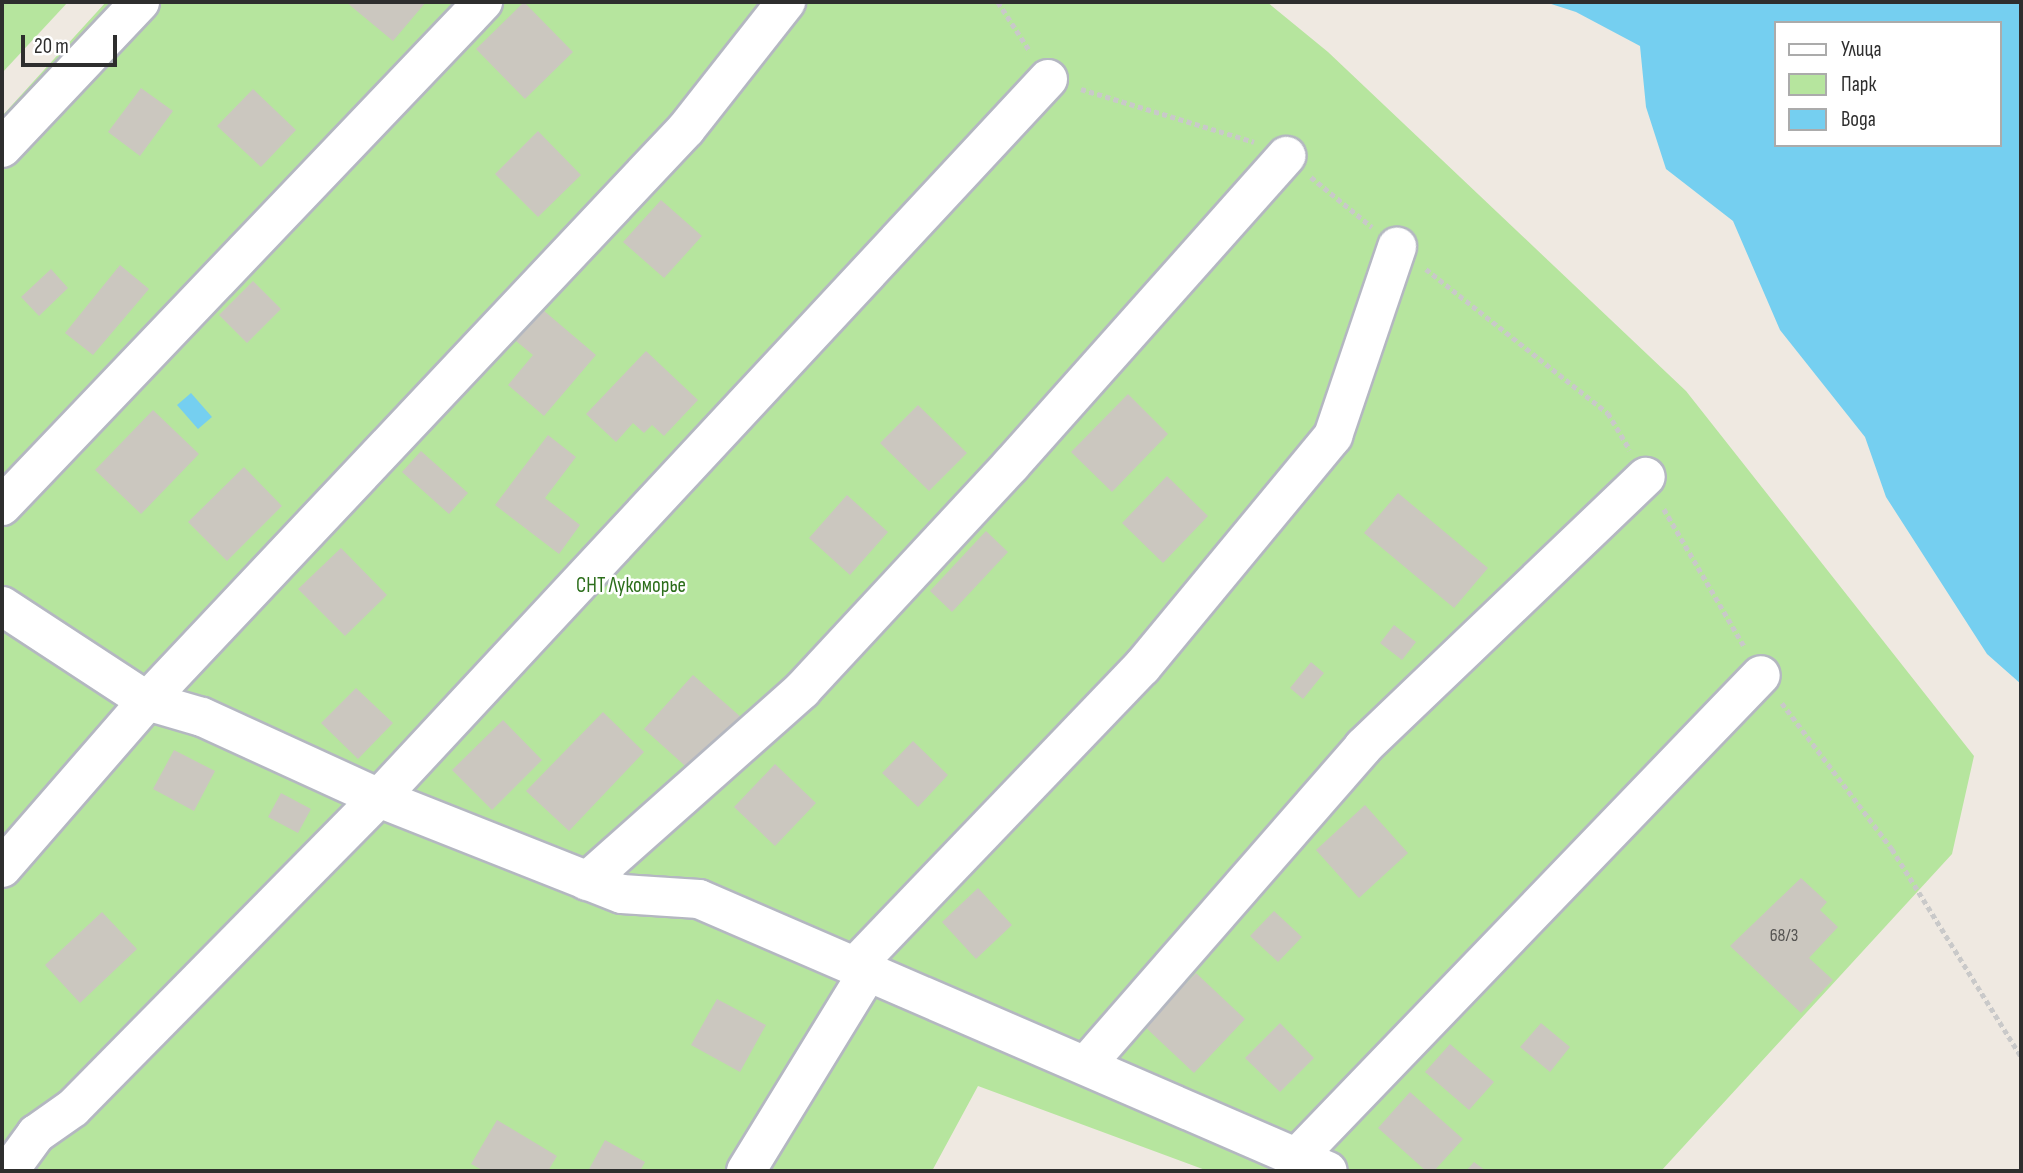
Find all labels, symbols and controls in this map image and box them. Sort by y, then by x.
scale bar [24,21,121,65]
legend [1774,21,2002,147]
text: 20 m [34,34,69,59]
text: Улица [1841,37,1882,62]
text: Парк [1841,72,1876,97]
text: Вода [1841,107,1876,132]
park label: СНТ Лукоморье [576,573,686,599]
house number: 68/3 [1770,925,1798,947]

